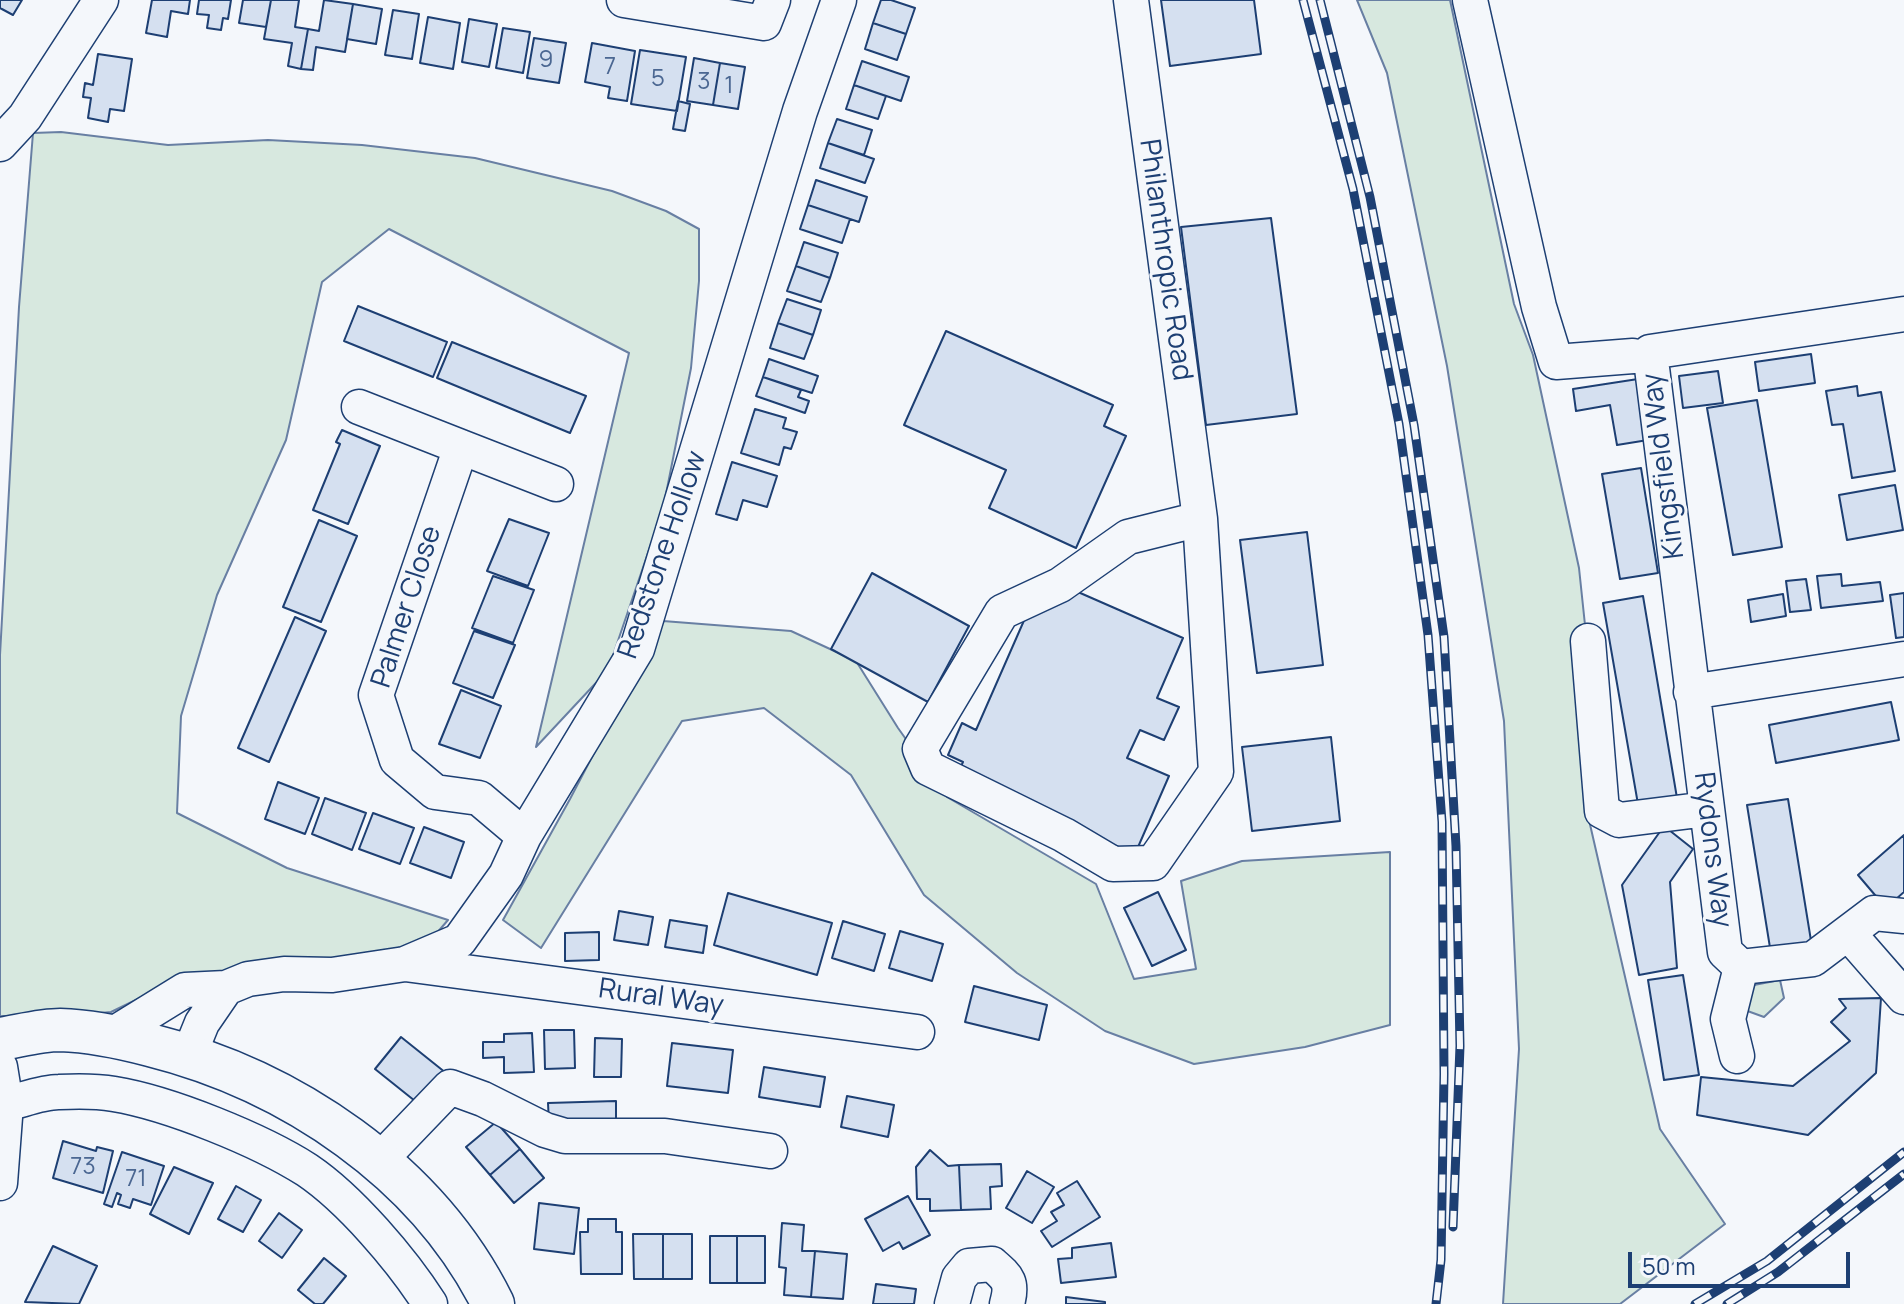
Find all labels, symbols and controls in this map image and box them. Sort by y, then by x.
house number: 9 [539,46,553,74]
house number: 7 [604,53,616,81]
house number: 5 [651,65,665,93]
house number: 3 [697,68,711,96]
house number: 1 [724,72,734,100]
street label: Philanthropic Road [1131,137,1199,383]
street label: Kingsfield Way [1636,371,1692,561]
street label: Redstone Hollow [612,447,714,663]
street label: Palmer Close [365,522,449,692]
street label: Rydons Way [1686,770,1738,930]
street label: Rural Way [596,973,726,1023]
house number: 73 [70,1153,96,1181]
house number: 71 [125,1165,147,1193]
scale bar [1632,1236,1854,1286]
text: 50 m [1642,1249,1696,1282]

